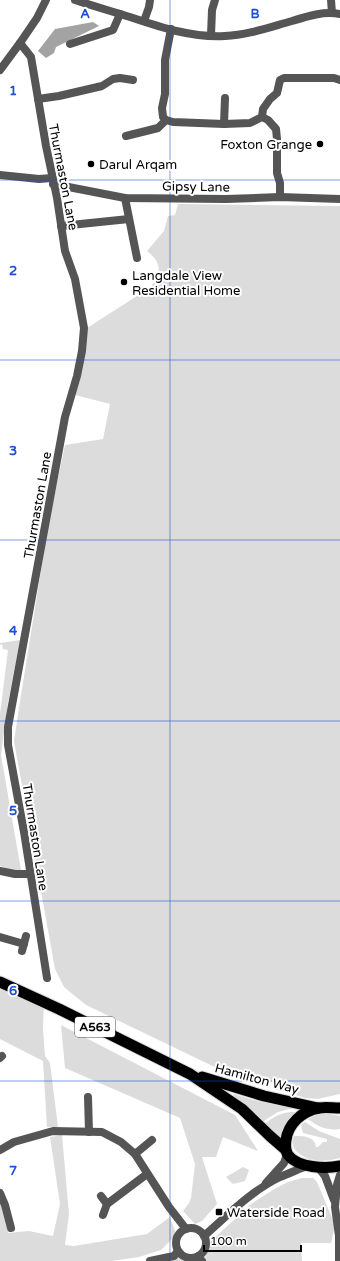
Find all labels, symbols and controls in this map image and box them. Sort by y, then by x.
text: A [80,6,90,22]
text: B [250,6,260,22]
text: 1 [9,83,17,99]
street label: Thurmaston Lane [45,123,81,232]
place label: Foxton Grange [220,137,312,153]
marker: Foxton Grange [315,139,325,149]
place label: Darul Arqam [99,157,177,173]
marker: Darul Arqam [86,159,96,169]
street label: Gipsy Lane [162,178,230,196]
text: 2 [9,263,17,279]
place label: Langdale View Residential Home [132,268,240,299]
marker: Langdale View Residential Home [119,277,129,287]
text: 3 [9,443,17,459]
street label: Thurmaston Lane [21,451,55,560]
text: 4 [9,623,18,639]
street label: Thurmaston Lane [19,782,51,892]
text: 5 [9,803,17,819]
text: 6 [9,983,17,999]
road number: A563 [75,1017,115,1037]
street label: Hamilton Way [213,1060,301,1098]
text: 7 [9,1163,17,1179]
place label: Waterside Road [227,1205,325,1221]
marker: Waterside Road [214,1207,224,1217]
scale bar [204,1227,301,1253]
text: 100 m [210,1234,247,1248]

